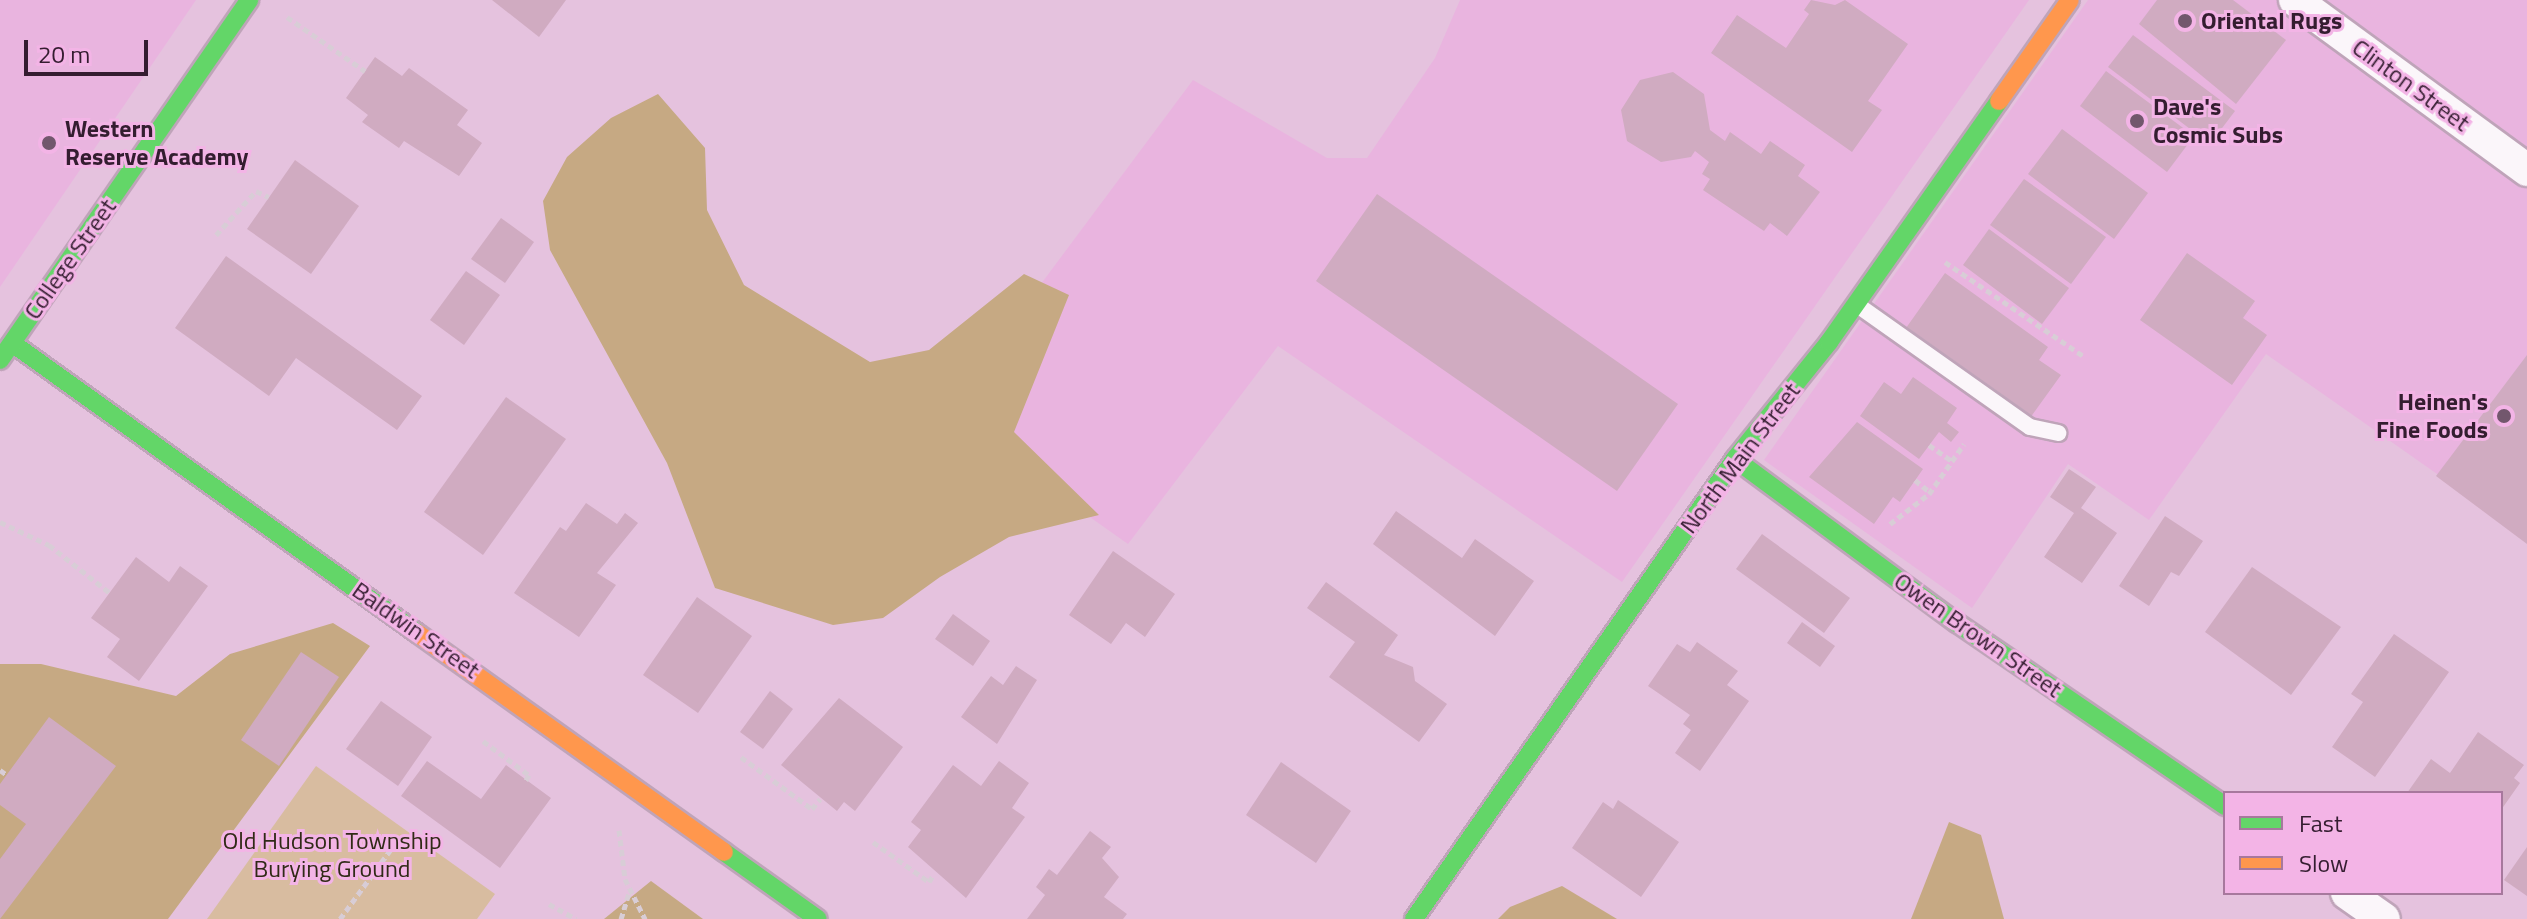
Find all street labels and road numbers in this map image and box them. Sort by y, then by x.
street label: Clinton Street [2347,33,2475,137]
street label: College Street [18,193,122,325]
street label: North Main Street [1674,377,1806,539]
street label: Owen Brown Street [1889,566,2067,704]
street label: Baldwin Street [347,576,485,684]

